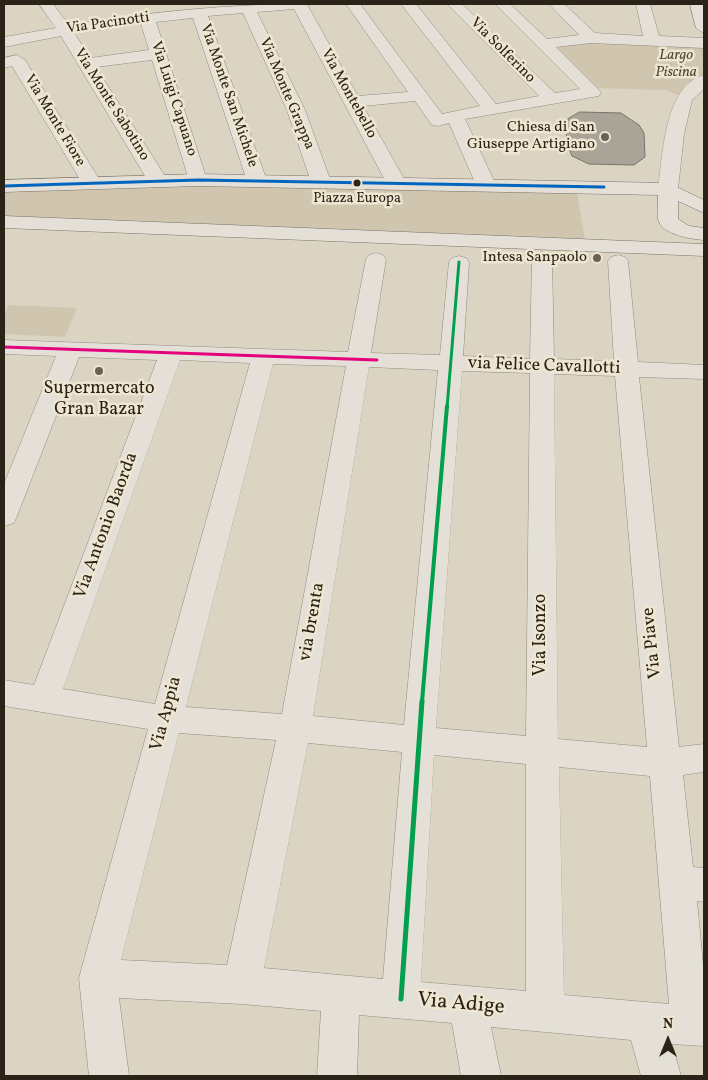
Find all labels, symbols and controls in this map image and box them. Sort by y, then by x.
street label: Via Pacinotti [65,9,151,39]
street label: Via Solferino [466,15,538,87]
street label: Via Monte San Michele [195,22,261,170]
street label: Via Monte Grappa [254,35,318,153]
street label: Via Luigi Capuano [146,39,200,159]
street label: Via Monte Sabotino [69,46,153,164]
street label: Via Montebello [316,46,380,142]
park label: Largo Piscina [655,47,697,82]
street label: Via Monte Fiore [19,72,89,170]
place label: Chiesa di San Giuseppe Artigiano [467,119,595,154]
marker: Chiesa di San Giuseppe Artigiano [599,131,611,143]
marker: Piazza Europa [352,178,362,188]
place label: Piazza Europa [313,191,401,207]
place label: Intesa Sanpaolo [483,249,587,267]
marker: Intesa Sanpaolo [591,252,603,264]
street label: via Felice Cavallotti [467,354,621,380]
marker: Supermercato Gran Bazar [93,365,105,377]
place label: Supermercato Gran Bazar [44,379,154,422]
street label: Via Antonio Baorda [70,450,144,602]
street label: via brenta [295,581,331,663]
street label: Via Isonzo [531,594,553,676]
street label: Via Piave [639,606,667,680]
street label: Via Appia [147,674,187,754]
street label: Via Adige [416,989,506,1021]
north arrow [643,1015,693,1065]
text: N [663,1015,673,1034]

